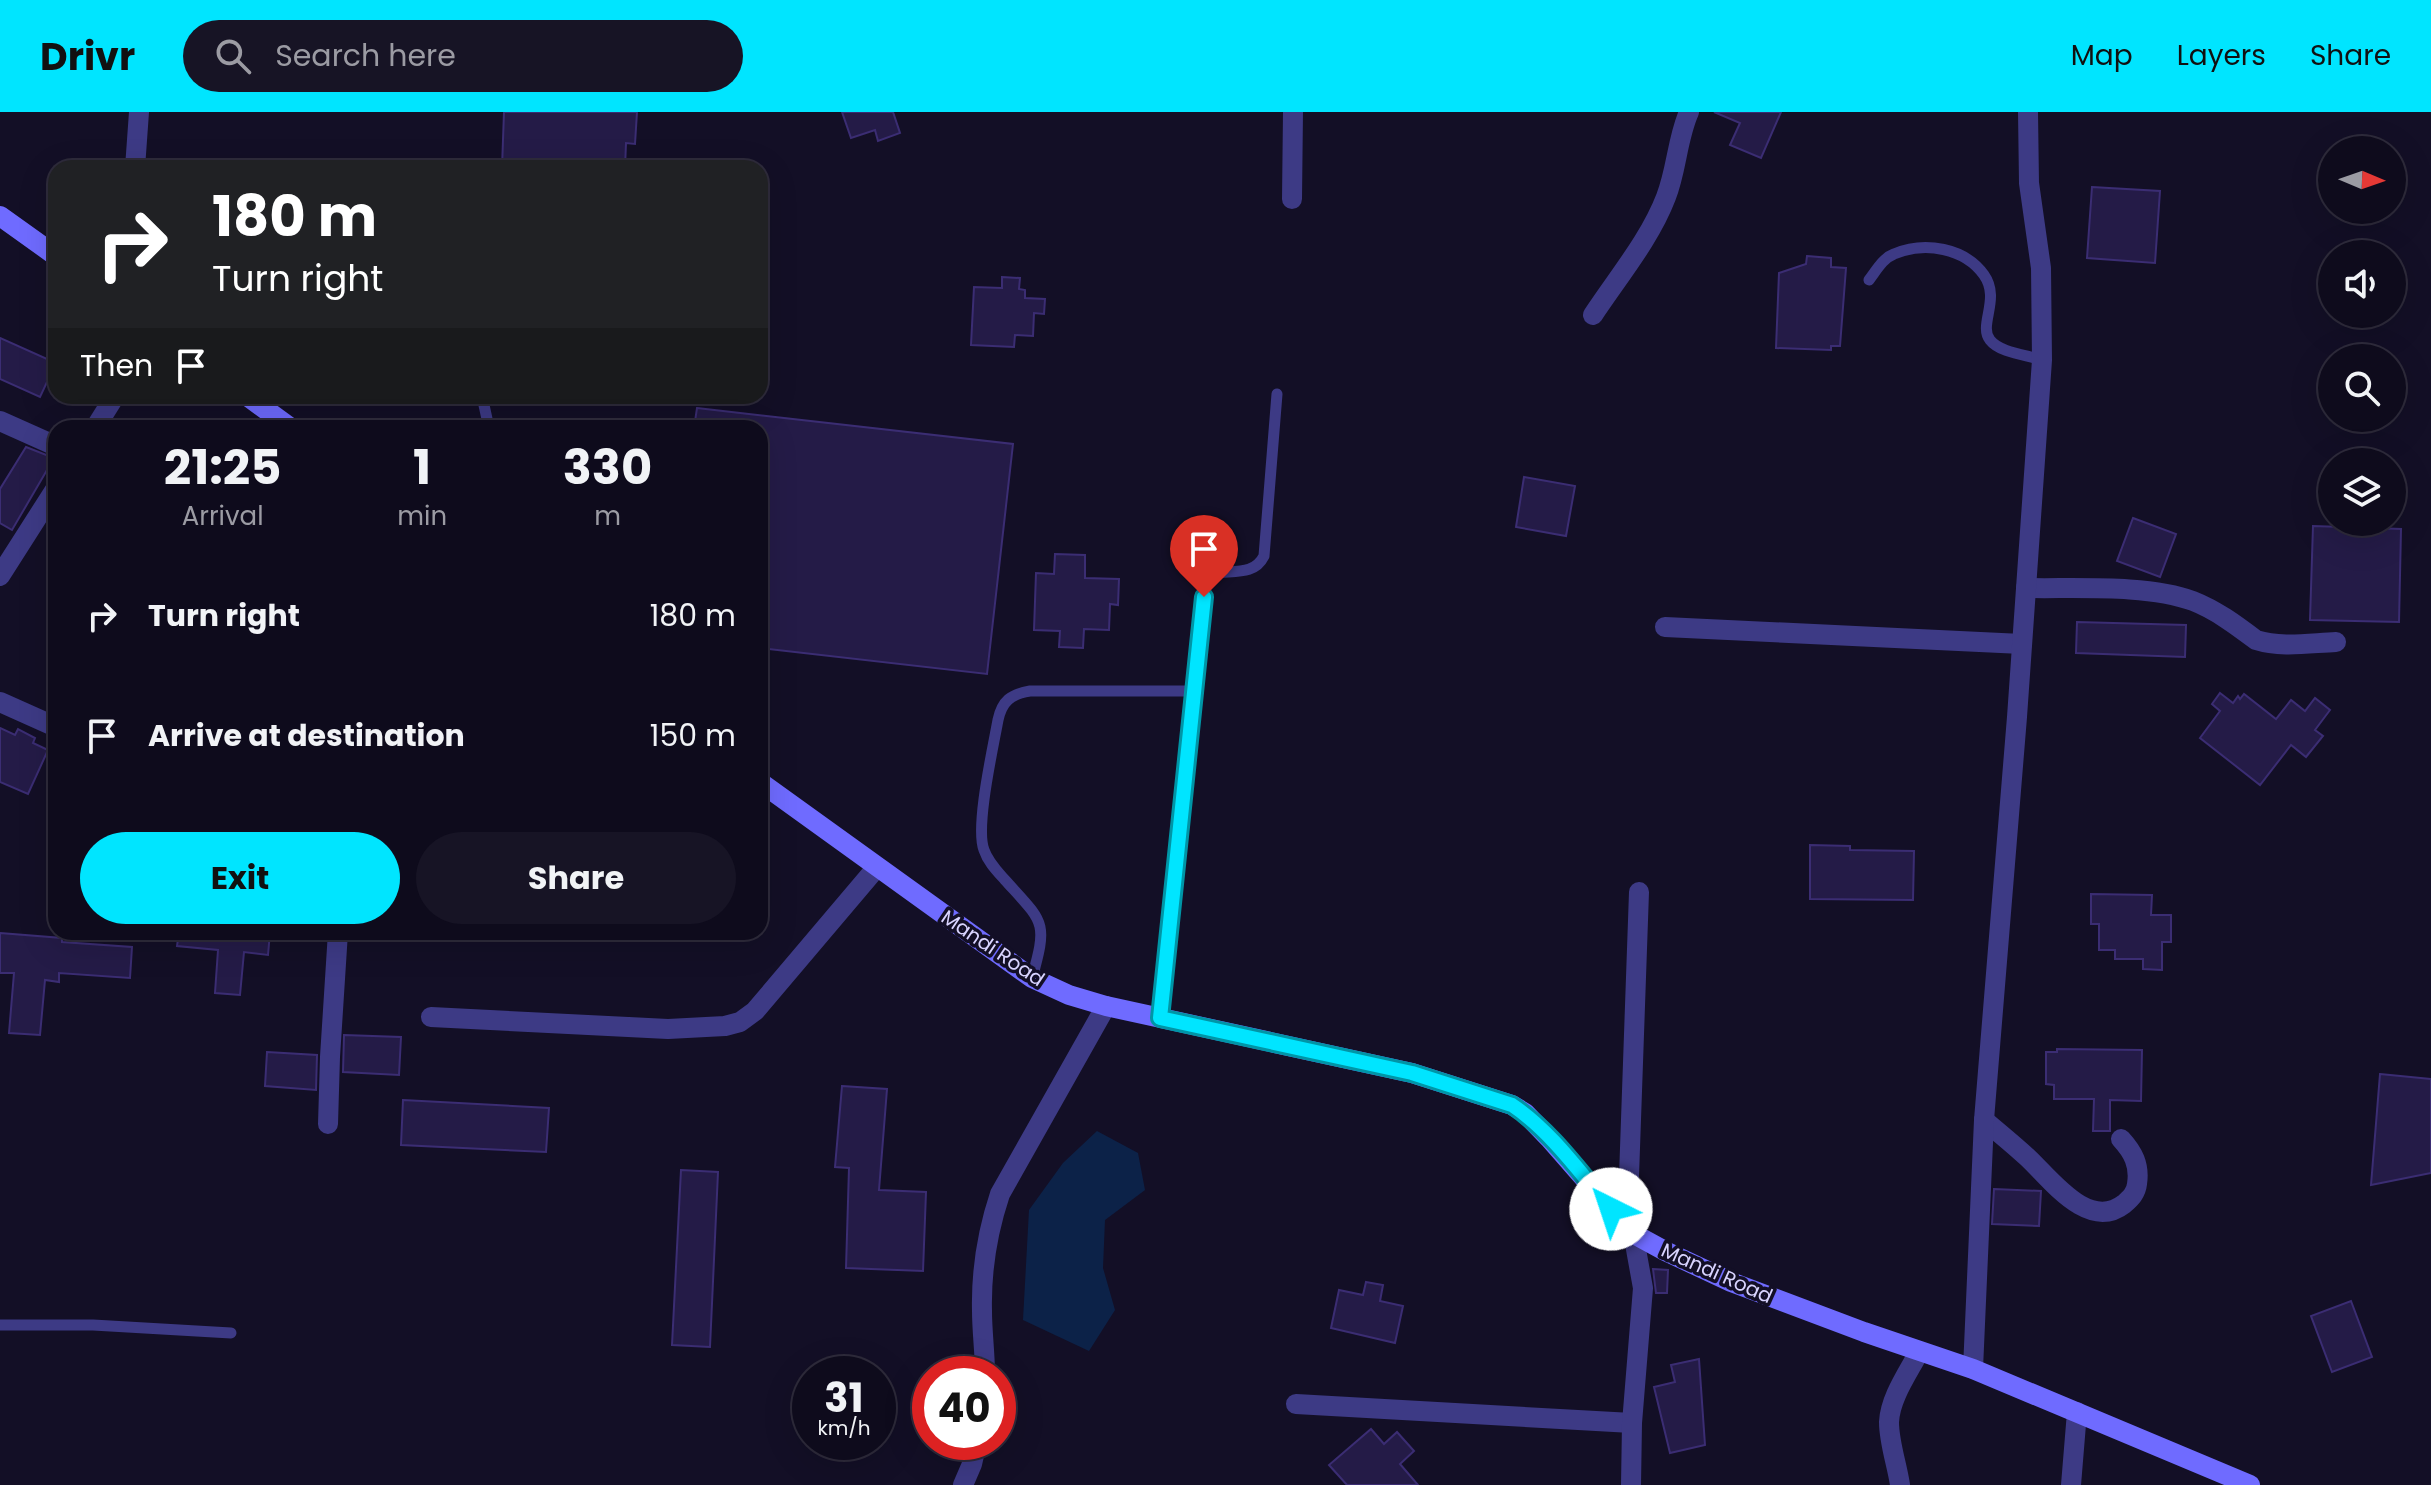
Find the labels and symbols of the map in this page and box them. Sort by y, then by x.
north arrow [2318,136,2406,224]
pin [1170,515,1238,597]
street label: Mandi Road [936,903,1050,993]
position arrow [1569,1167,1653,1251]
street label: Mandi Road [1657,1236,1777,1310]
speed limit sign: 40 [912,1356,1016,1460]

